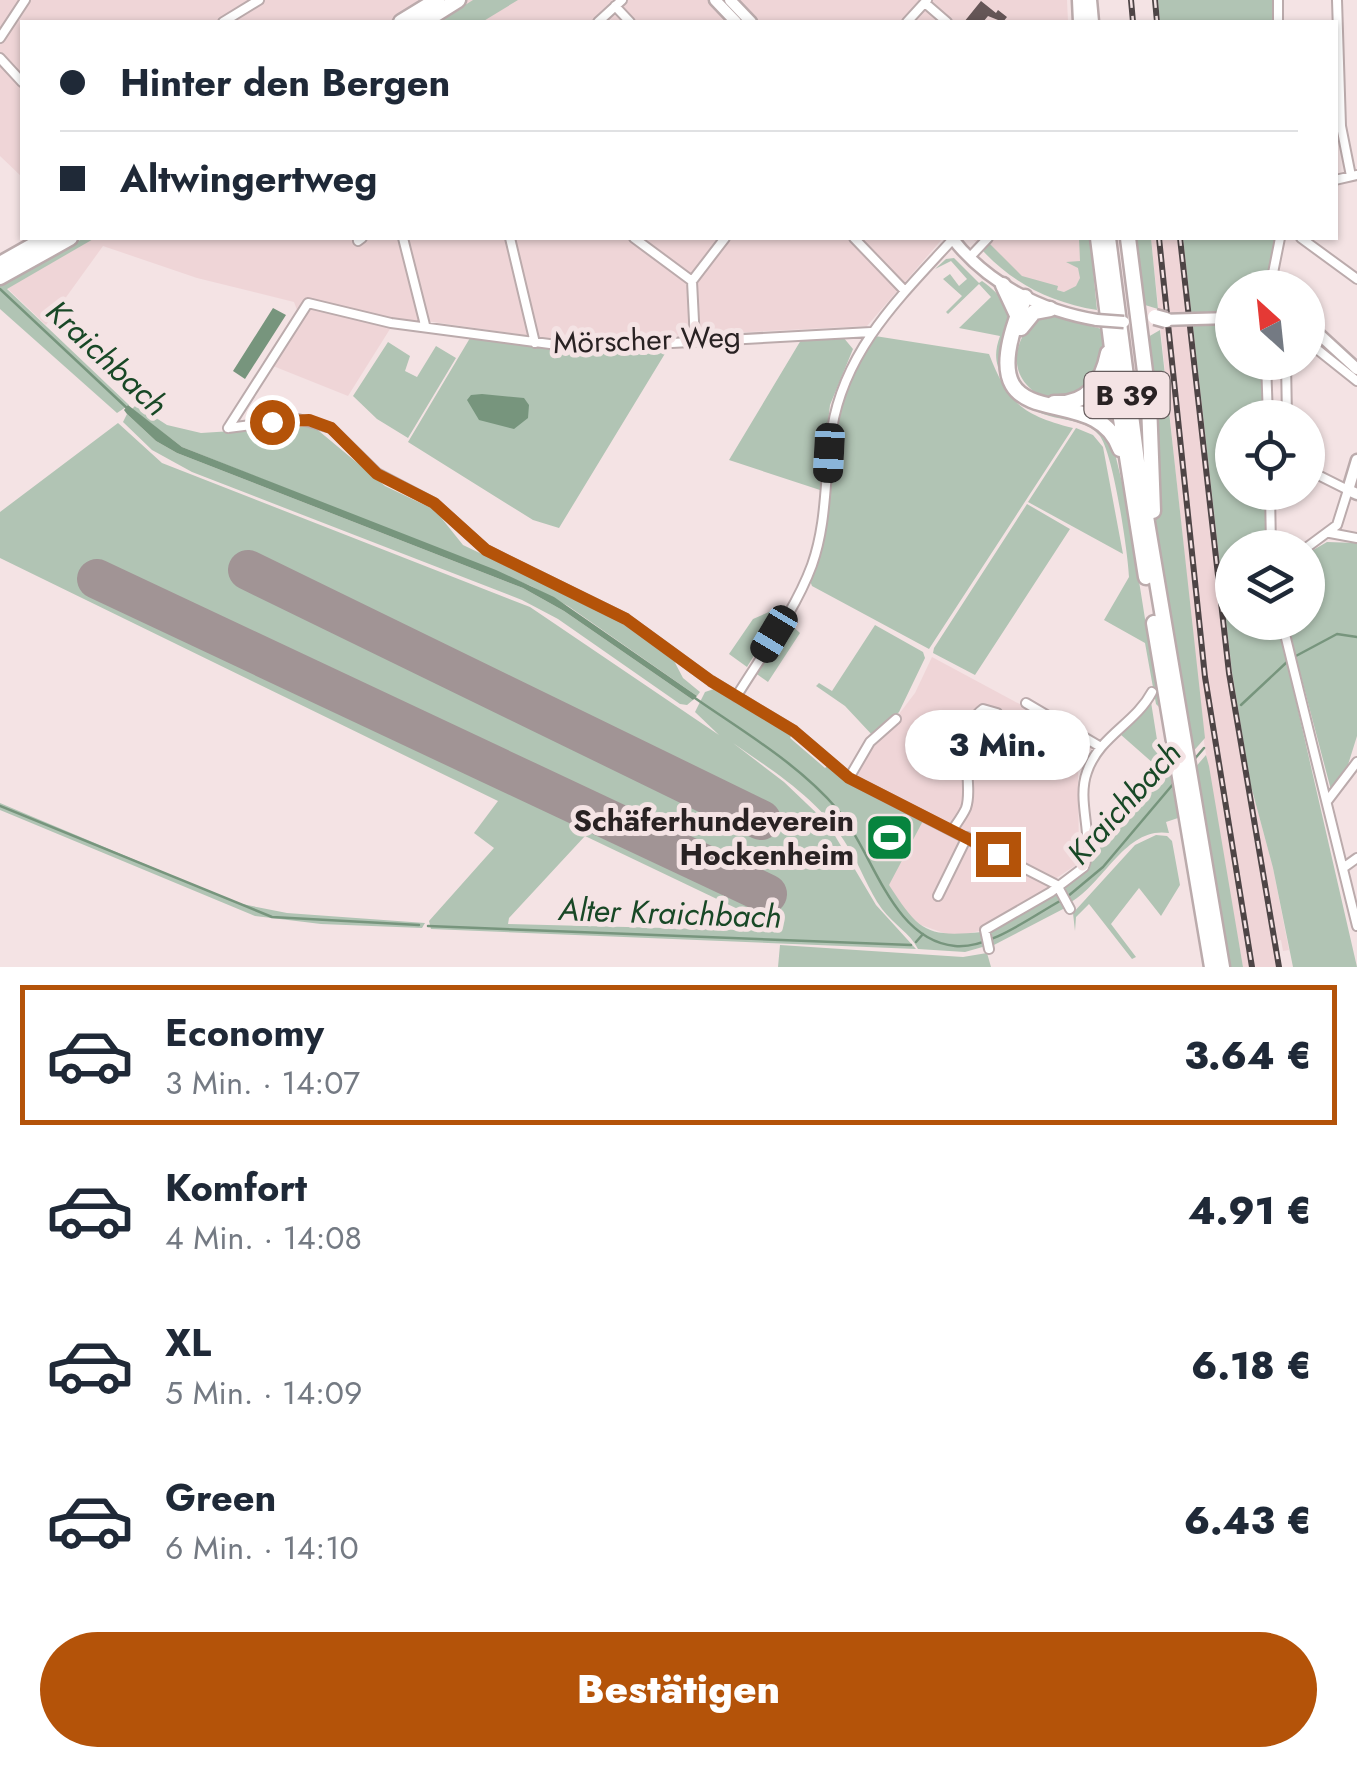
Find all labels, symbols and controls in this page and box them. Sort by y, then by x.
text: Hinter den Bergen [120,55,450,110]
text: Altwingertweg [120,151,378,206]
north arrow [1215,270,1325,380]
map controls [1215,270,1325,640]
water label: Kraichbach [36,289,178,427]
street label: Mörscher Weg [552,315,742,364]
road number: B 39 [1084,372,1170,418]
route start [250,400,295,445]
button: locate [1215,400,1325,510]
car [812,422,846,484]
button: layers [1215,530,1325,640]
car [746,601,802,667]
callout: 3 Min. [906,709,1090,779]
text: 3 Min. [949,722,1046,768]
water label: Kraichbach [1056,731,1192,875]
place label: Schäferhundeverein Hockenheim [573,799,854,876]
sports icon: Schäferhundeverein Hockenheim [863,812,915,864]
route end [976,832,1021,877]
water label: Alter Kraichbach [557,886,782,940]
text: Economy [165,1005,324,1060]
icon: car [45,1010,135,1100]
text: 3.64 € [1184,1028,1312,1083]
text: 3 Min. · 14:07 [165,1060,360,1106]
text: Komfort [165,1160,307,1215]
icon: car [45,1165,135,1255]
text: 4.91 € [1188,1183,1312,1238]
text: 4 Min. · 14:08 [165,1215,362,1261]
text: XL [165,1315,211,1370]
icon: car [45,1320,135,1410]
text: 6.18 € [1191,1338,1312,1393]
text: 5 Min. · 14:09 [165,1370,362,1416]
text: Green [165,1470,276,1525]
icon: car [45,1475,135,1565]
text: 6.43 € [1184,1493,1312,1548]
text: 6 Min. · 14:10 [165,1525,359,1571]
button: Bestätigen [40,1632,1317,1747]

